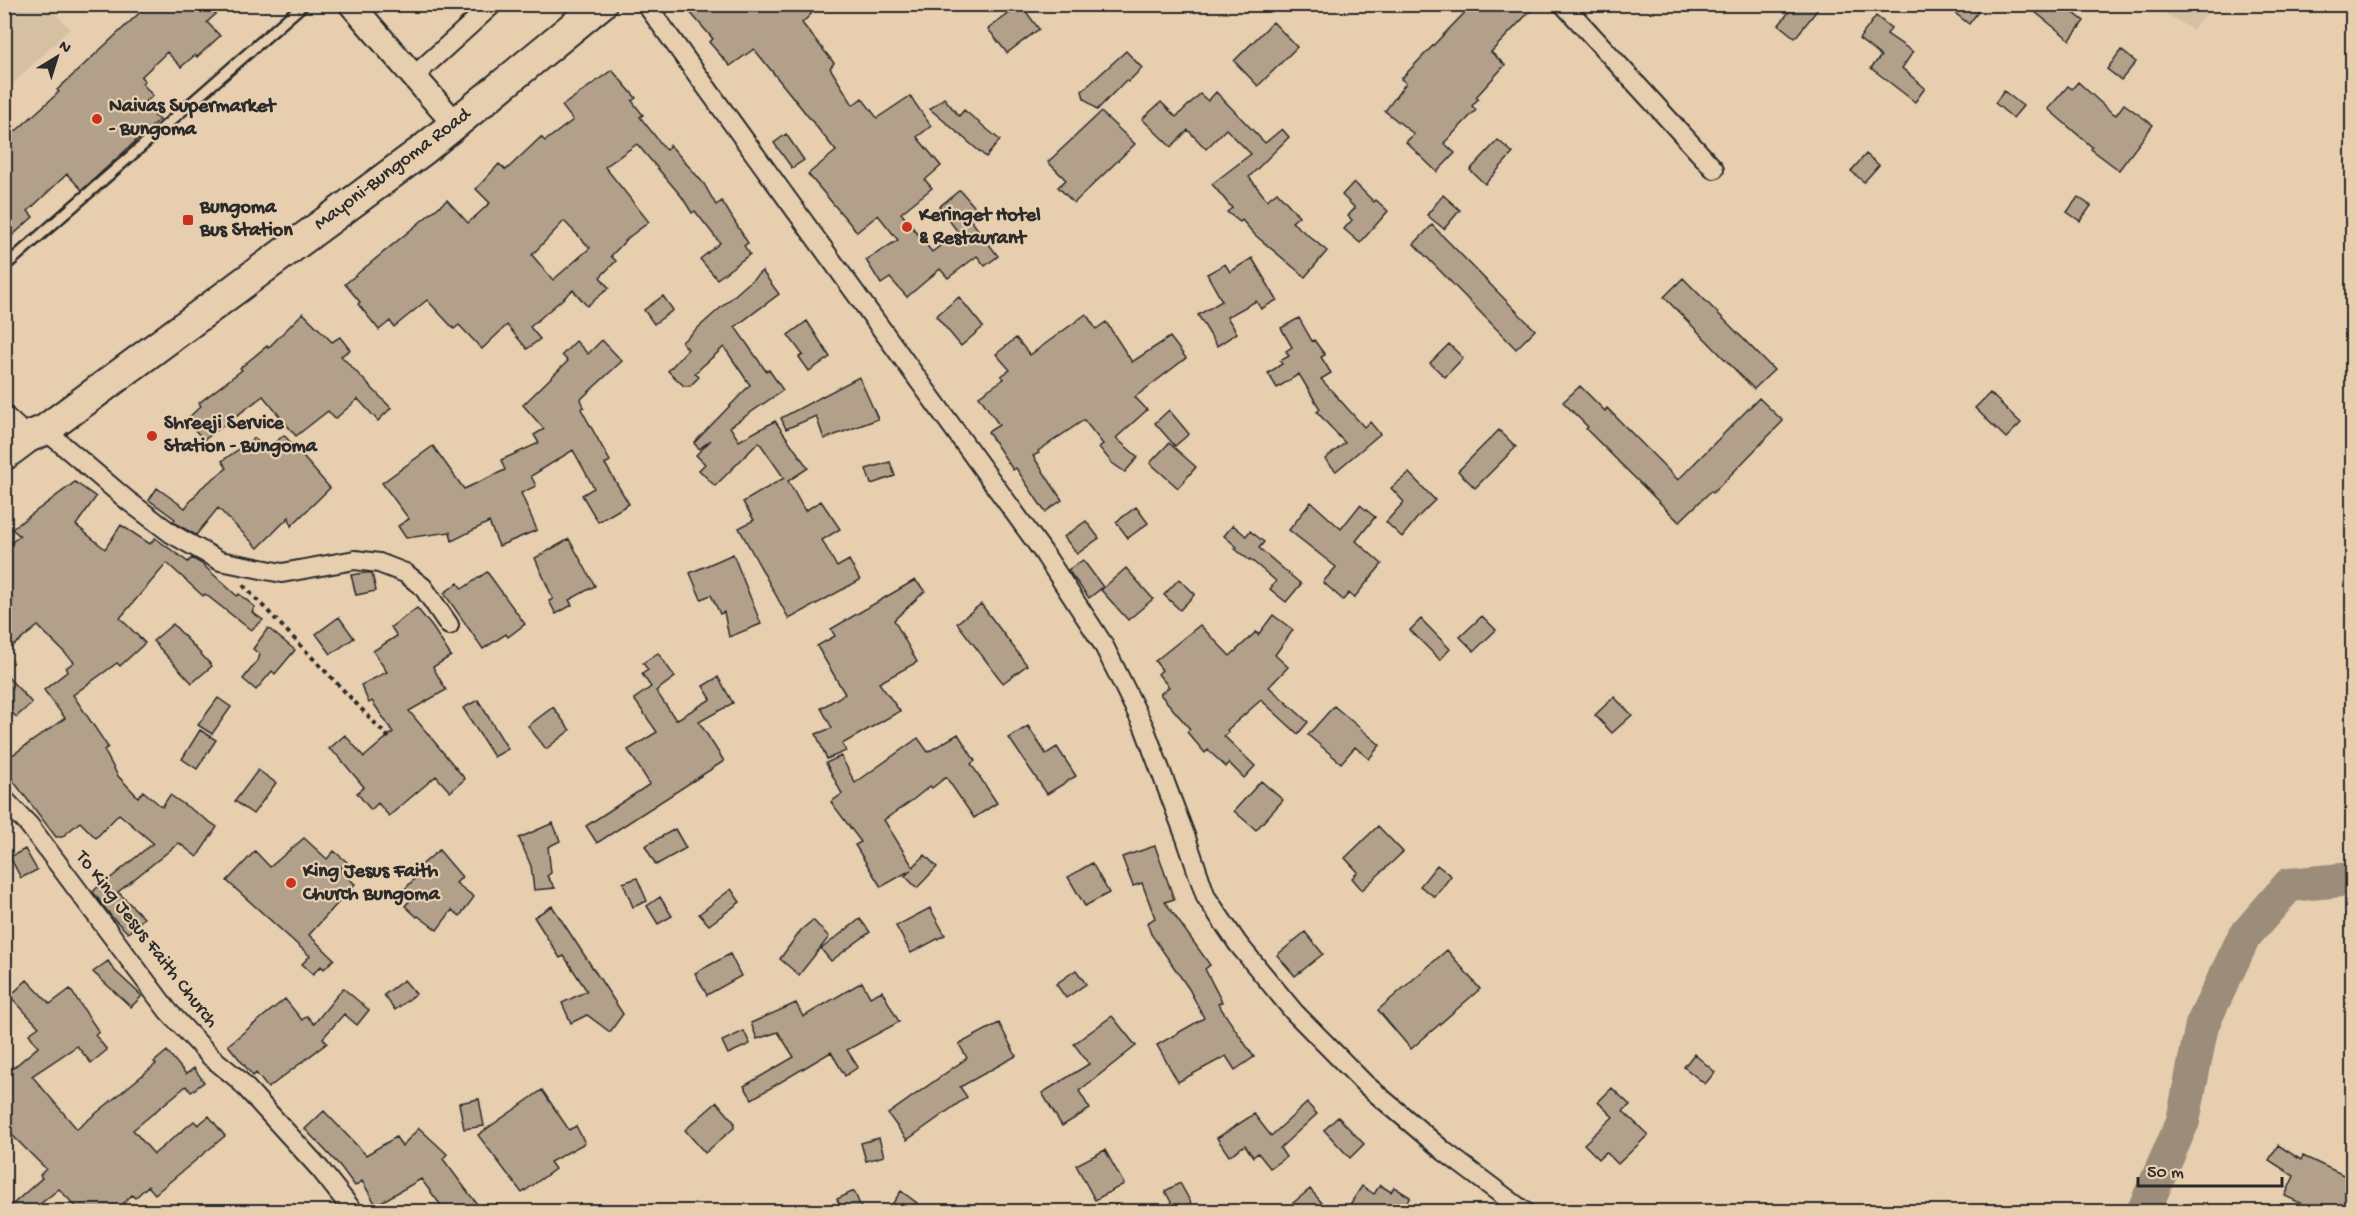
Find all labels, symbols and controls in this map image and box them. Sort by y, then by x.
north arrow [27,27,87,87]
text: N [54,37,74,59]
place label: Naivas Supermarket - Bungoma [109,96,277,142]
street label: Mayoni-Bungoma Road [310,102,478,236]
marker: Naivas Supermarket - Bungoma [90,112,104,126]
place label: Bungoma Bus Station [199,197,293,243]
place label: Keringet Hotel & Restaurant [918,205,1041,251]
marker: Bungoma Bus Station [181,213,195,227]
marker: Keringet Hotel & Restaurant [900,220,914,234]
place label: Shreeji Service Station - Bungoma [164,413,318,459]
marker: Shreeji Service Station - Bungoma [145,429,159,443]
street label: To King Jesus Faith Church [69,846,222,1033]
place label: King Jesus Faith Church Bungoma [302,861,440,907]
marker: King Jesus Faith Church Bungoma [284,876,298,890]
scale bar [2138,1150,2282,1188]
text: 50 m [2147,1163,2184,1184]

